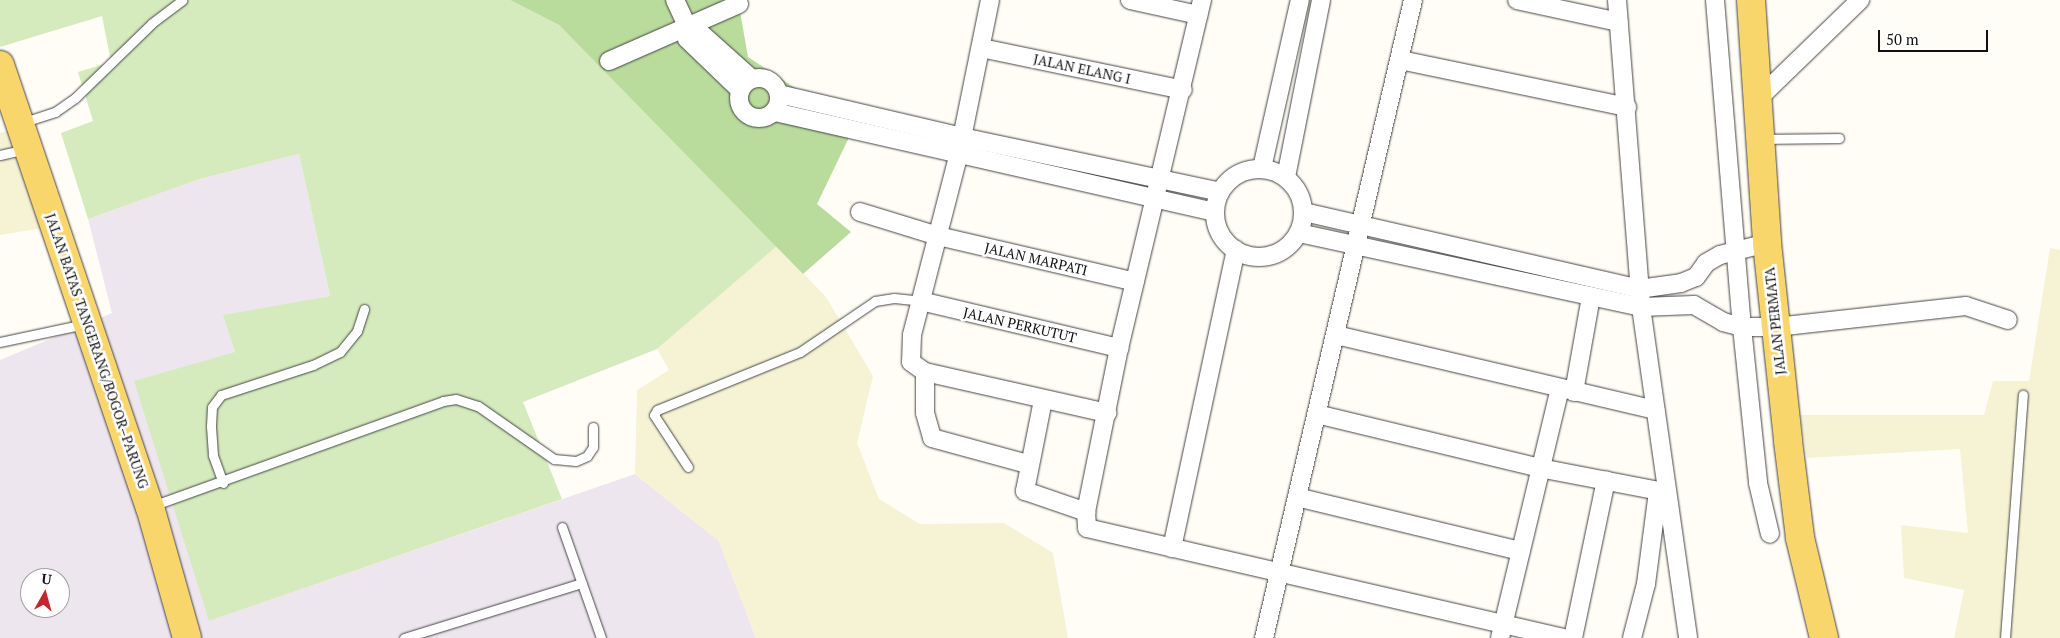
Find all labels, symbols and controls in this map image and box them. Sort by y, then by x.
scale bar [1880,20,1990,52]
text: 50 m [1886,29,1919,49]
street label: JALAN ELANG I [1032,51,1132,87]
street label: JALAN BATAS TANGERANG/BOGOR–PARUNG [42,211,152,491]
street label: JALAN MARPATI [983,239,1089,279]
street label: JALAN PERMATA [1761,266,1789,376]
street label: JALAN PERKUTUT [962,304,1078,346]
north arrow [20,568,70,618]
text: U [41,569,53,589]

